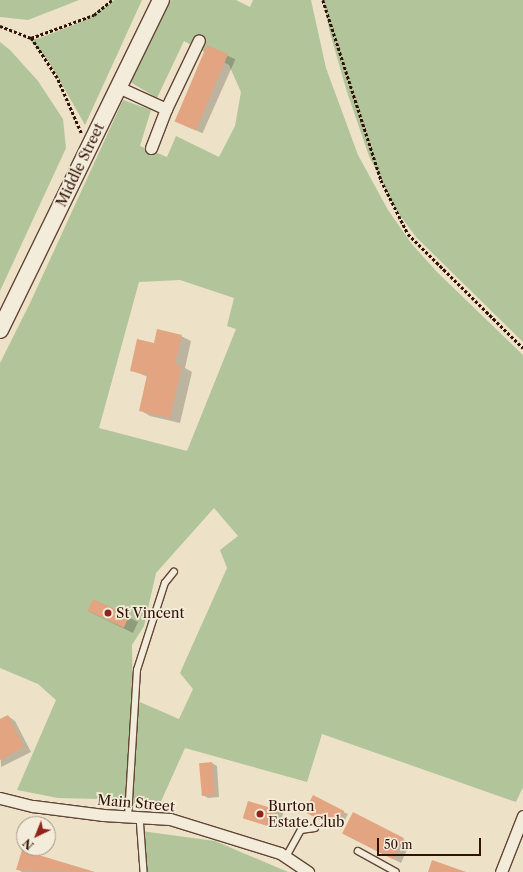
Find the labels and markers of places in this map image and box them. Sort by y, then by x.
place label: St Vincent [116,605,185,621]
marker: St Vincent [103,608,113,618]
place label: Burton Estate Club [268,798,345,830]
marker: Burton Estate Club [255,809,265,819]

